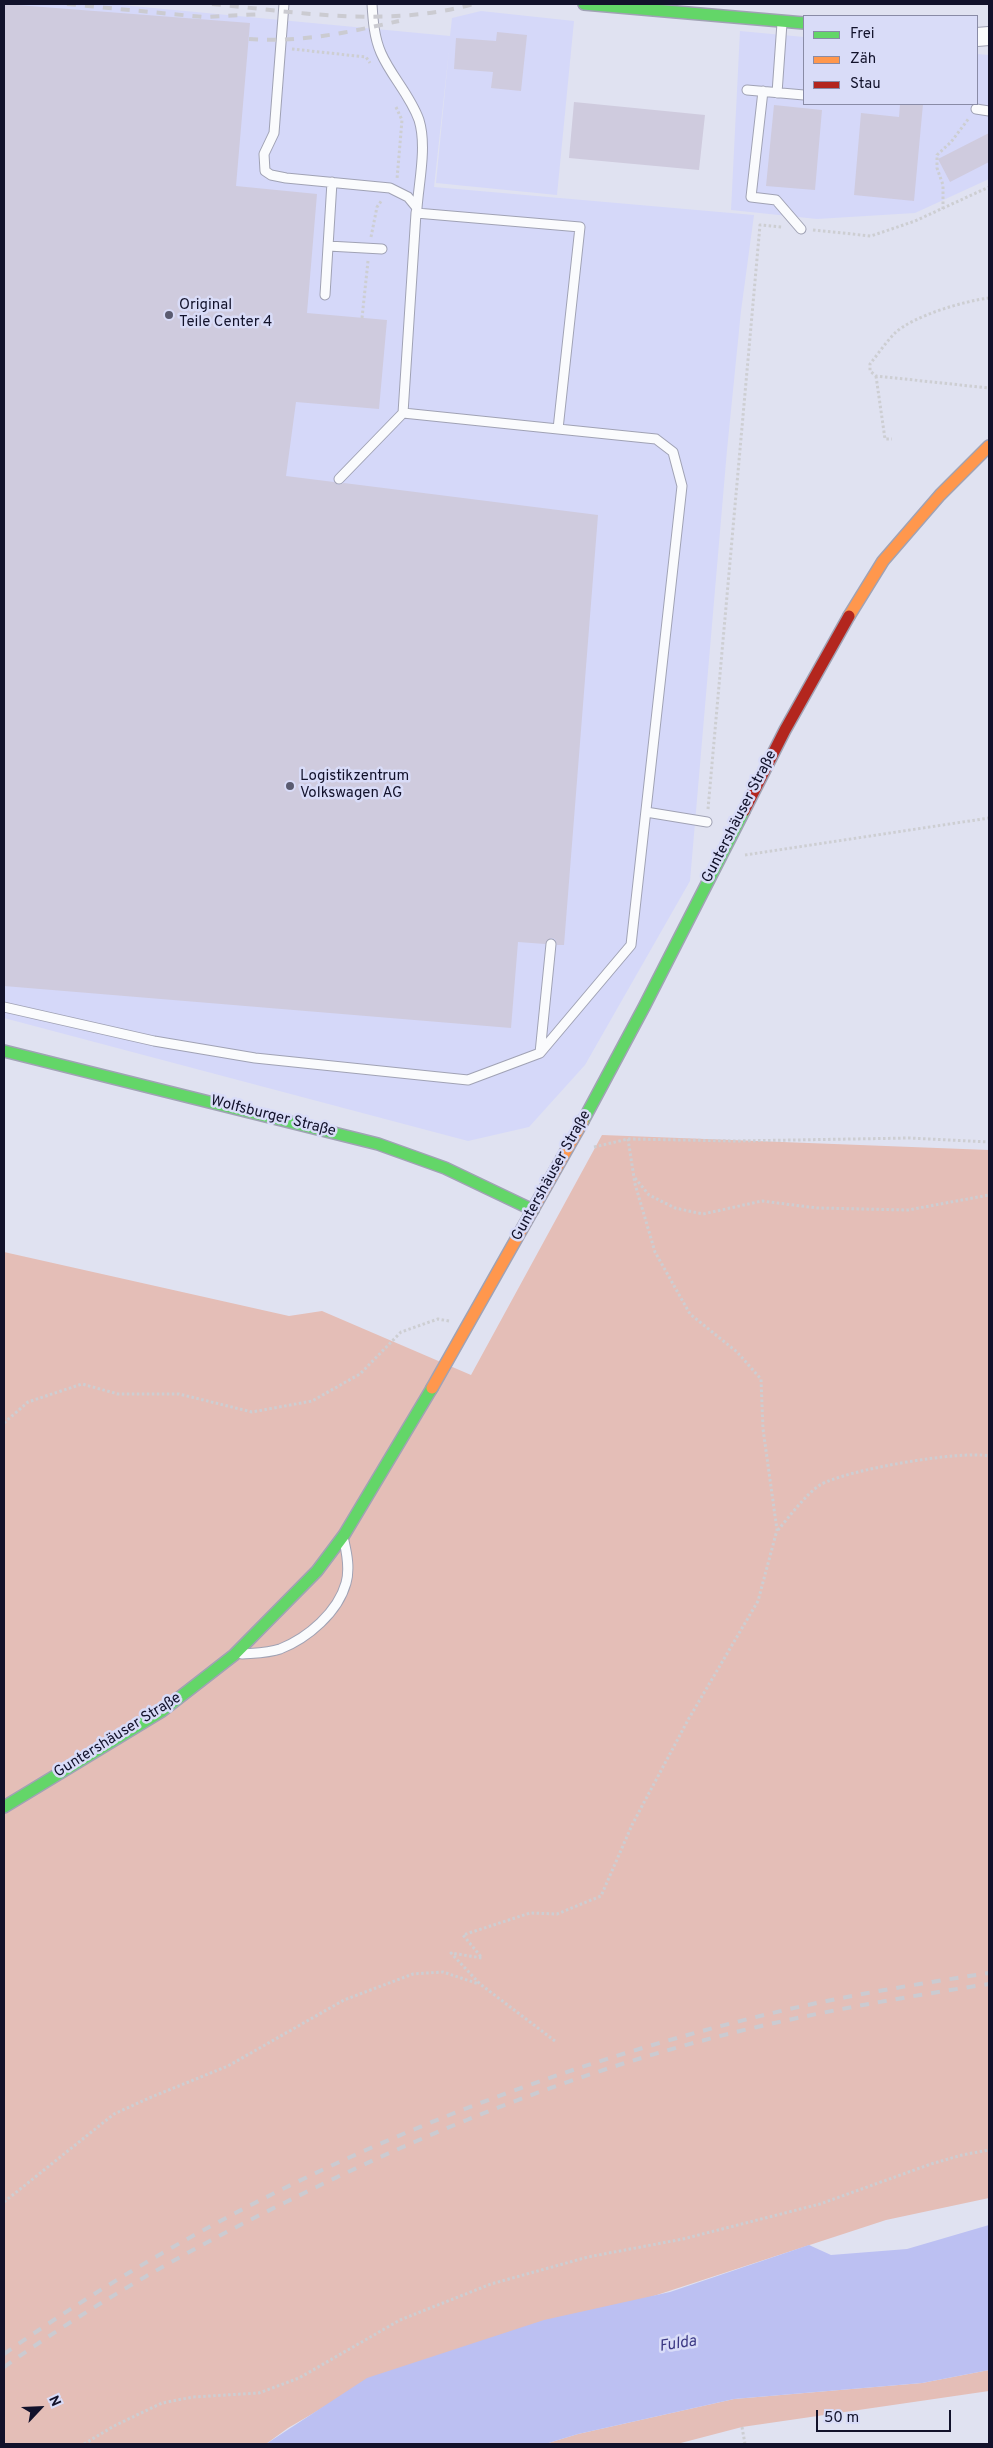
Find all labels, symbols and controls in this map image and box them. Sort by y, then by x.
legend [803,15,978,105]
text: Frei [850,25,875,44]
text: Zäh [850,50,876,69]
text: Stau [850,75,881,94]
place label: Original Teile Center 4 [179,297,272,332]
marker: Original Teile Center 4 [163,309,175,321]
street label: Guntershäuser Straße [699,748,781,886]
place label: Logistikzentrum Volkswagen AG [300,768,409,803]
marker: Logistikzentrum Volkswagen AG [284,780,296,792]
street label: Wolfsburger Straße [209,1093,337,1141]
street label: Guntershäuser Straße [509,1108,595,1244]
street label: Guntershäuser Straße [51,1690,185,1782]
water label: Fulda [658,2333,698,2357]
north arrow [15,2383,65,2433]
text: N [44,2393,64,2410]
scale bar [818,2400,953,2432]
text: 50 m [824,2409,859,2428]

